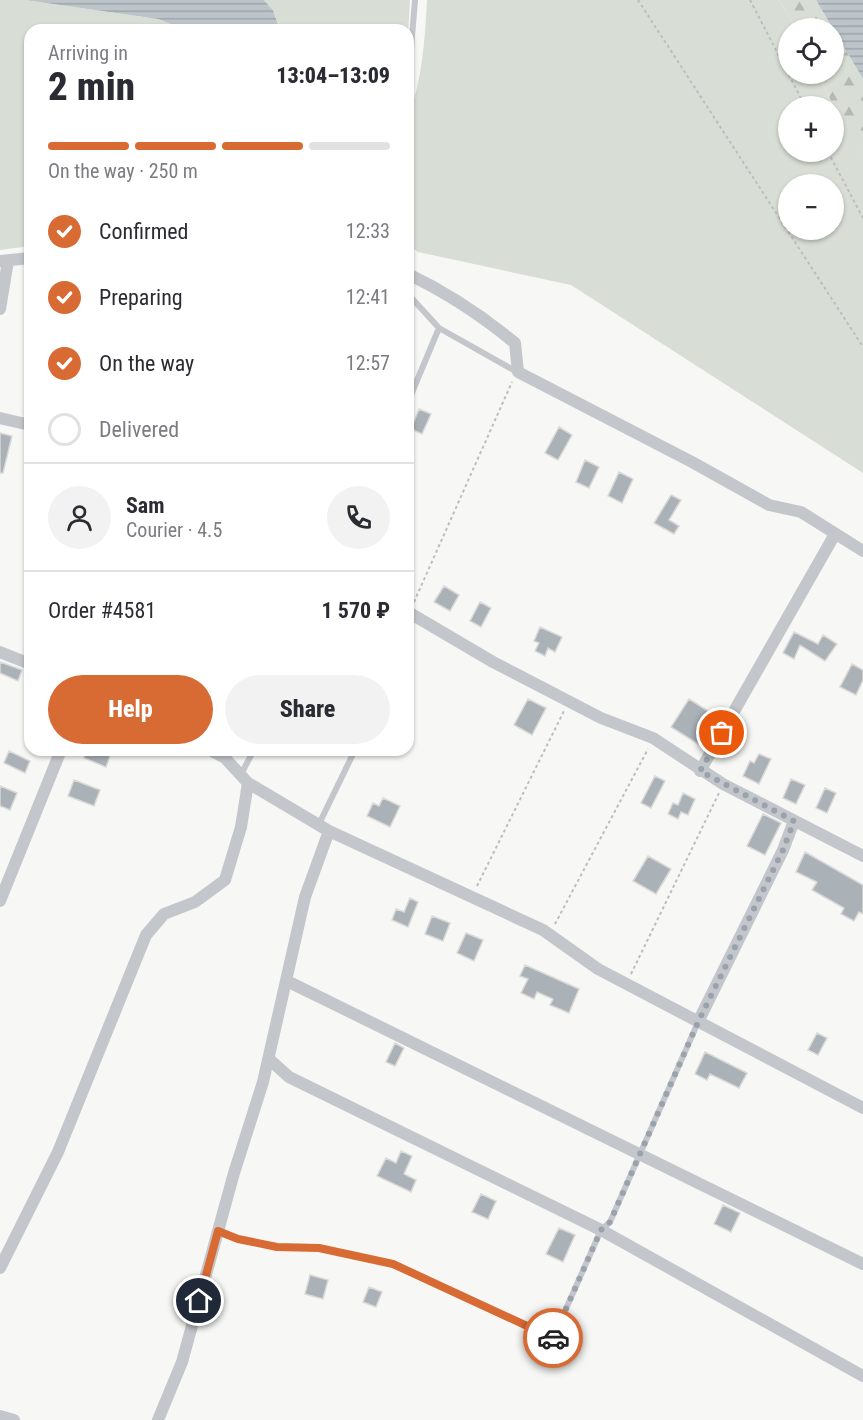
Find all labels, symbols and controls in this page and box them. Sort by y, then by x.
map controls [778,18,844,240]
button: locate [778,18,844,84]
text: Arriving in [48,41,128,65]
text: 13:04–13:09 [276,63,390,88]
text: 2 min [48,64,135,110]
button: + [778,96,844,162]
text: On the way · 250 m [48,159,198,183]
button: − [778,174,844,240]
icon: check [48,215,81,248]
text: Confirmed [99,219,188,244]
text: 12:33 [346,219,390,243]
icon: check [48,281,81,314]
text: Preparing [99,285,183,310]
text: 12:41 [346,285,390,309]
icon: check [48,347,81,380]
text: On the way [99,351,194,376]
text: 12:57 [346,351,390,375]
text: Delivered [99,417,179,442]
button: person [48,486,111,549]
button: phone [327,486,390,549]
text: Sam [126,493,165,518]
text: Courier · 4.5 [126,518,222,542]
text: Order #4581 [48,598,156,623]
text: 1 570 ₽ [322,598,390,623]
button: Help [48,675,213,744]
button: Share [225,675,390,744]
pin [696,707,747,758]
icon: bag [705,716,738,749]
pin [173,1275,224,1326]
icon: home [182,1284,215,1317]
courier [523,1308,583,1368]
icon: car [537,1322,570,1355]

